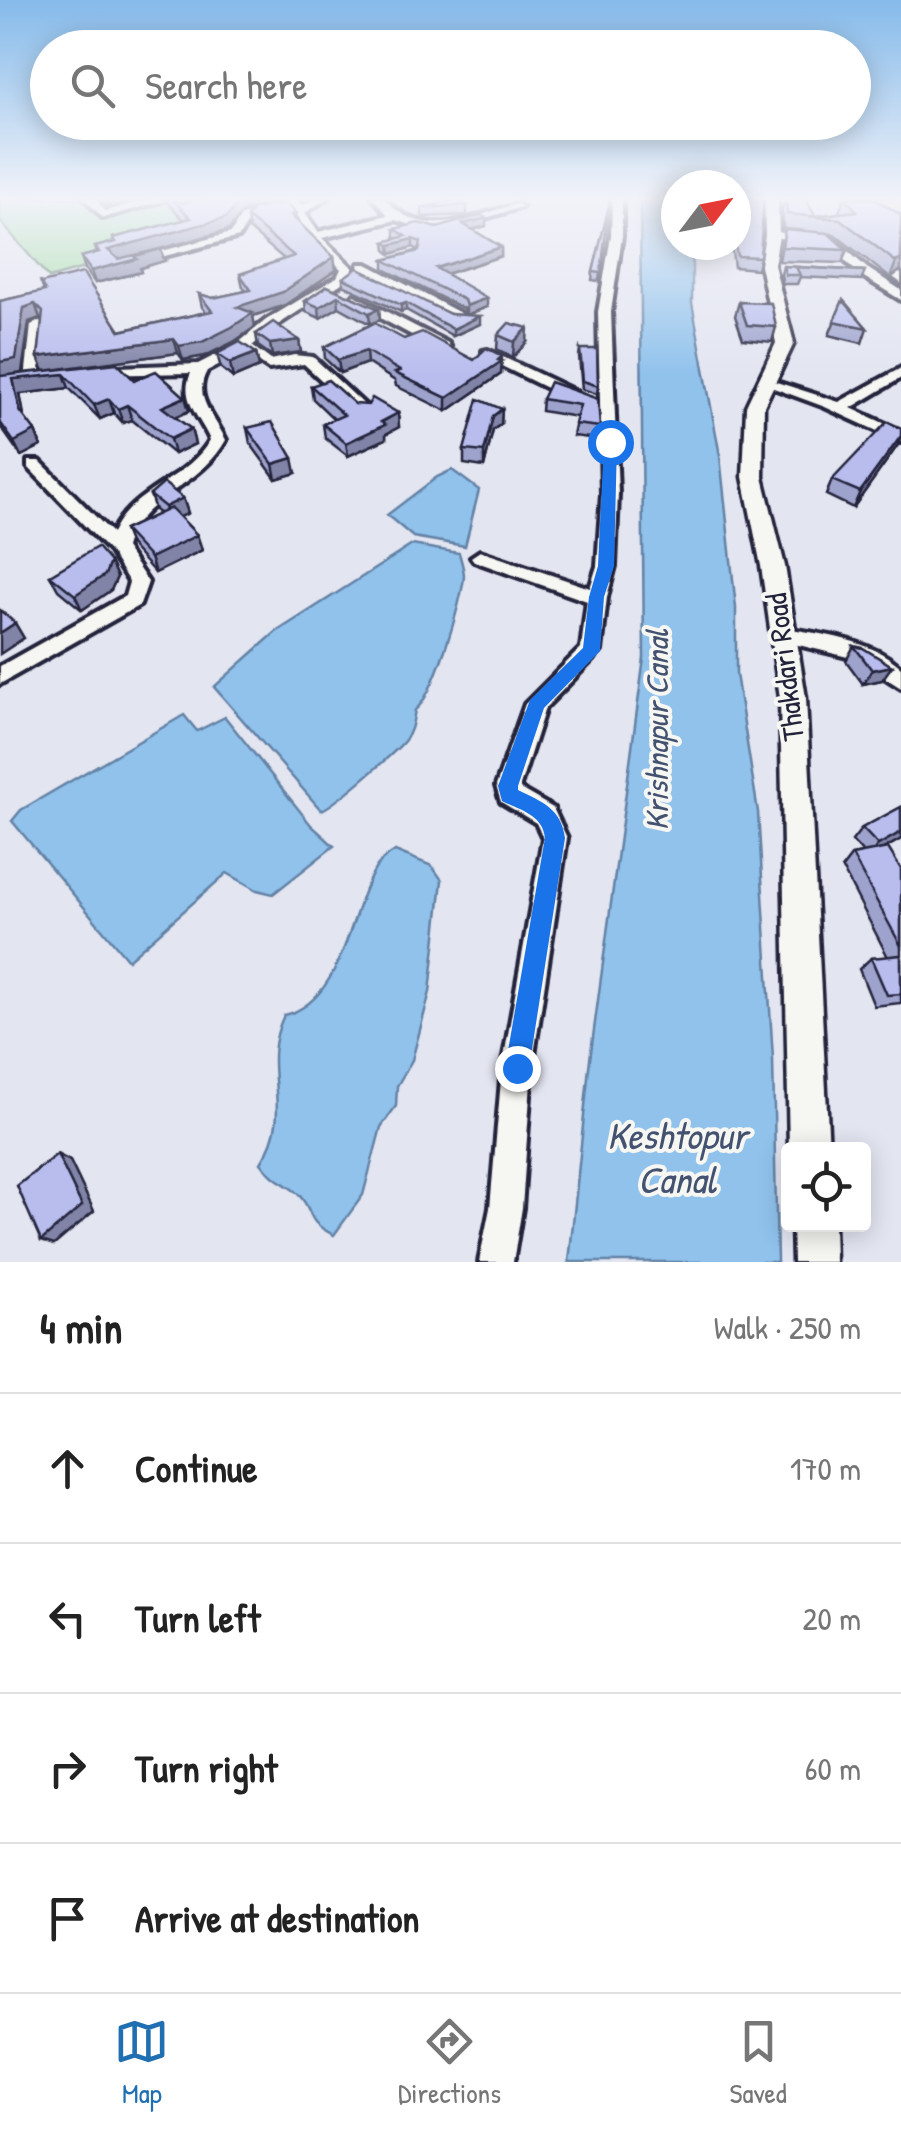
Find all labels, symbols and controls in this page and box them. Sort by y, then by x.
search box [30,30,871,140]
icon: search [65,58,120,113]
text: Search here [145,59,307,111]
north arrow [661,170,751,260]
route start [588,420,634,466]
street label: Thakdari Road [755,591,813,743]
water label: Krishnapur Canal [635,628,678,830]
route end [495,1046,541,1092]
water label: Keshtopur Canal [607,1109,751,1205]
map controls [781,1142,871,1232]
button: locate [781,1142,871,1232]
text: 4 min [40,1299,122,1356]
text: Walk · 250 m [714,1306,861,1349]
icon: ahead [40,1441,95,1496]
text: Continue [135,1442,257,1494]
text: 170 m [790,1447,861,1490]
icon: left [40,1591,95,1646]
text: Turn left [135,1592,260,1644]
text: 20 m [803,1597,861,1640]
icon: right [40,1741,95,1796]
text: Turn right [135,1742,278,1794]
text: 60 m [805,1747,861,1790]
icon: arrive [40,1891,95,1946]
text: Arrive at destination [135,1892,419,1944]
tab: Map [114,2014,169,2112]
tab: Directions [398,2014,501,2112]
tab: Saved [730,2014,787,2112]

